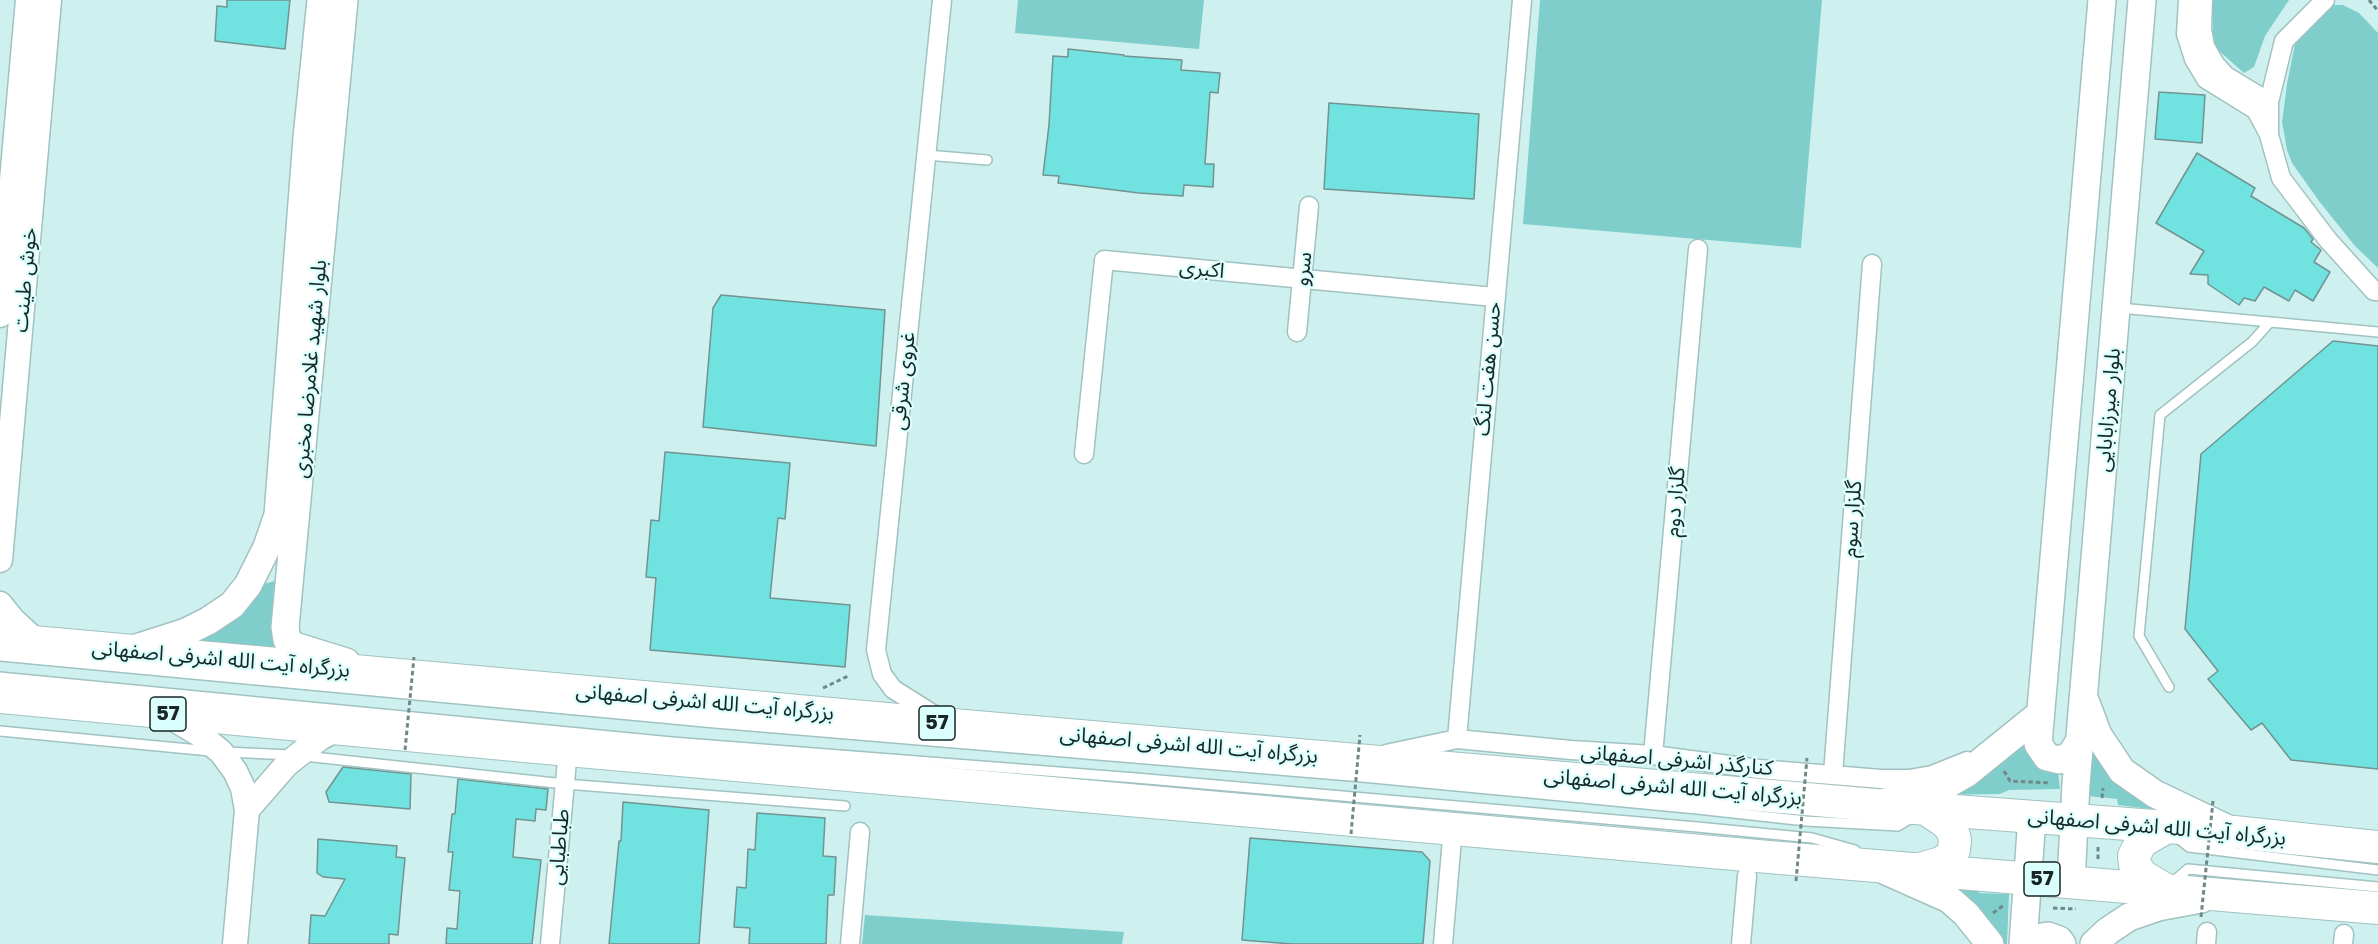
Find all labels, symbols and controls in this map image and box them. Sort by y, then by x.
street label: خوش طینت [8,227,42,333]
street label: سرو [1289,251,1317,287]
street label: اکبری [1178,254,1226,284]
street label: بلوار شهید غلامرضا مخبری [288,259,332,479]
street label: حسن هفت لنگ [1470,301,1506,437]
street label: غروی شرقی [885,331,921,431]
street label: بلوار میرزابابایی [2090,347,2126,473]
street label: گلزار دوم [1659,466,1691,538]
street label: گلزار سوم [1837,480,1867,558]
street label: بزرگراه آیت الله اشرفی اصفهانی [91,635,351,683]
street label: بزرگراه آیت الله اشرفی اصفهانی [575,678,835,726]
road number: 57 [150,697,186,731]
road number: 57 [919,706,955,740]
street label: بزرگراه آیت الله اشرفی اصفهانی [1059,721,1319,769]
street label: کنارگذر اشرفی اصفهانی [1580,739,1774,781]
street label: بزرگراه آیت الله اشرفی اصفهانی [1543,763,1803,811]
street label: بزرگراه آیت الله اشرفی اصفهانی [2027,803,2287,851]
street label: طباطبایی [543,808,575,886]
road number: 57 [2024,862,2060,896]

